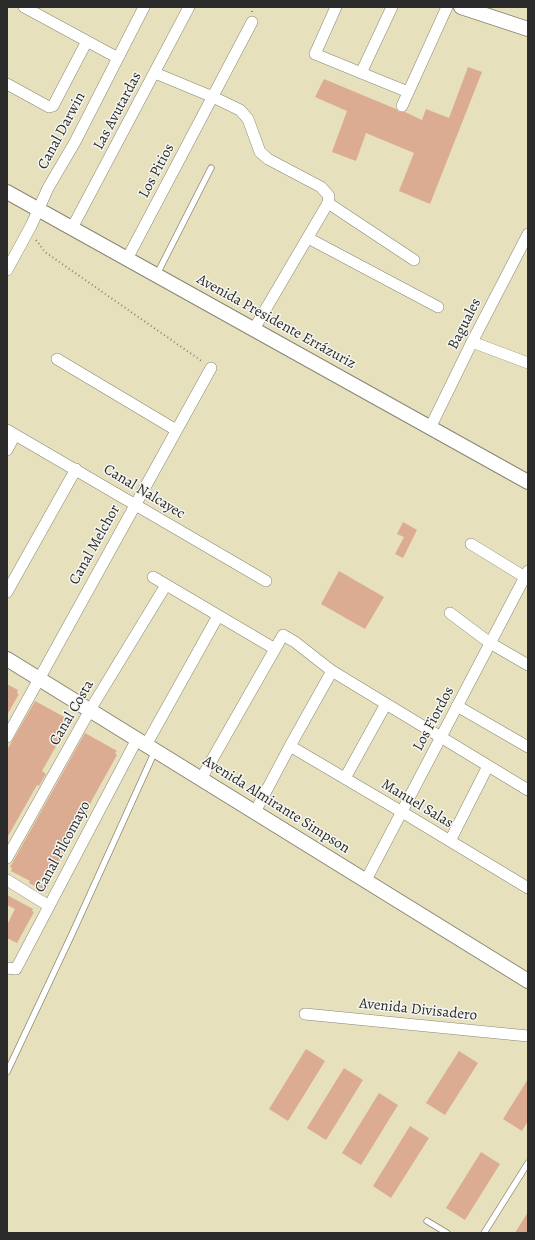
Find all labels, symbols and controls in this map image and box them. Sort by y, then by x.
street label: Las Avutardas [90,69,146,153]
street label: Canal Darwin [34,89,90,173]
street label: Los Pitios [135,141,179,201]
street label: Avenida Presidente Errázuriz [193,271,359,373]
street label: Baguales [445,295,485,353]
street label: Canal Nalcayec [100,461,188,523]
street label: Canal Melchor [66,502,124,588]
street label: Canal Costa [46,677,98,749]
street label: Los Fiordos [410,684,458,754]
street label: Avenida Almirante Simpson [199,752,353,858]
street label: Manuel Salas [378,776,456,832]
street label: Canal Pilcomayo [31,798,95,896]
street label: Avenida Divisadero [358,995,478,1025]

